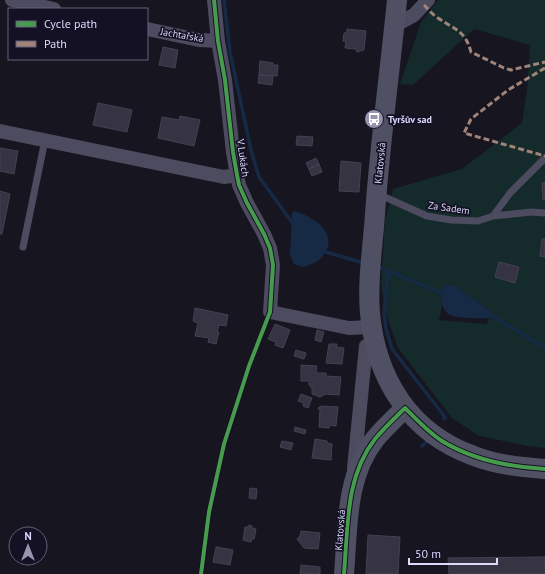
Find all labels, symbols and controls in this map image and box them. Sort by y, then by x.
legend [8,8,148,60]
text: Cycle path [44,16,97,31]
street label: Jachtařská [158,25,205,45]
text: Path [44,36,67,51]
bus stop icon: Tyršův sad [363,108,385,130]
place label: Tyršův sad [388,113,432,126]
street label: V Lukách [234,137,252,178]
street label: Klatovská [371,142,389,184]
street label: Za Sadem [427,199,471,217]
street label: Klatovská [332,509,348,551]
north arrow [8,526,48,566]
text: N [24,529,32,543]
scale bar [409,540,497,566]
text: 50 m [415,546,441,561]

